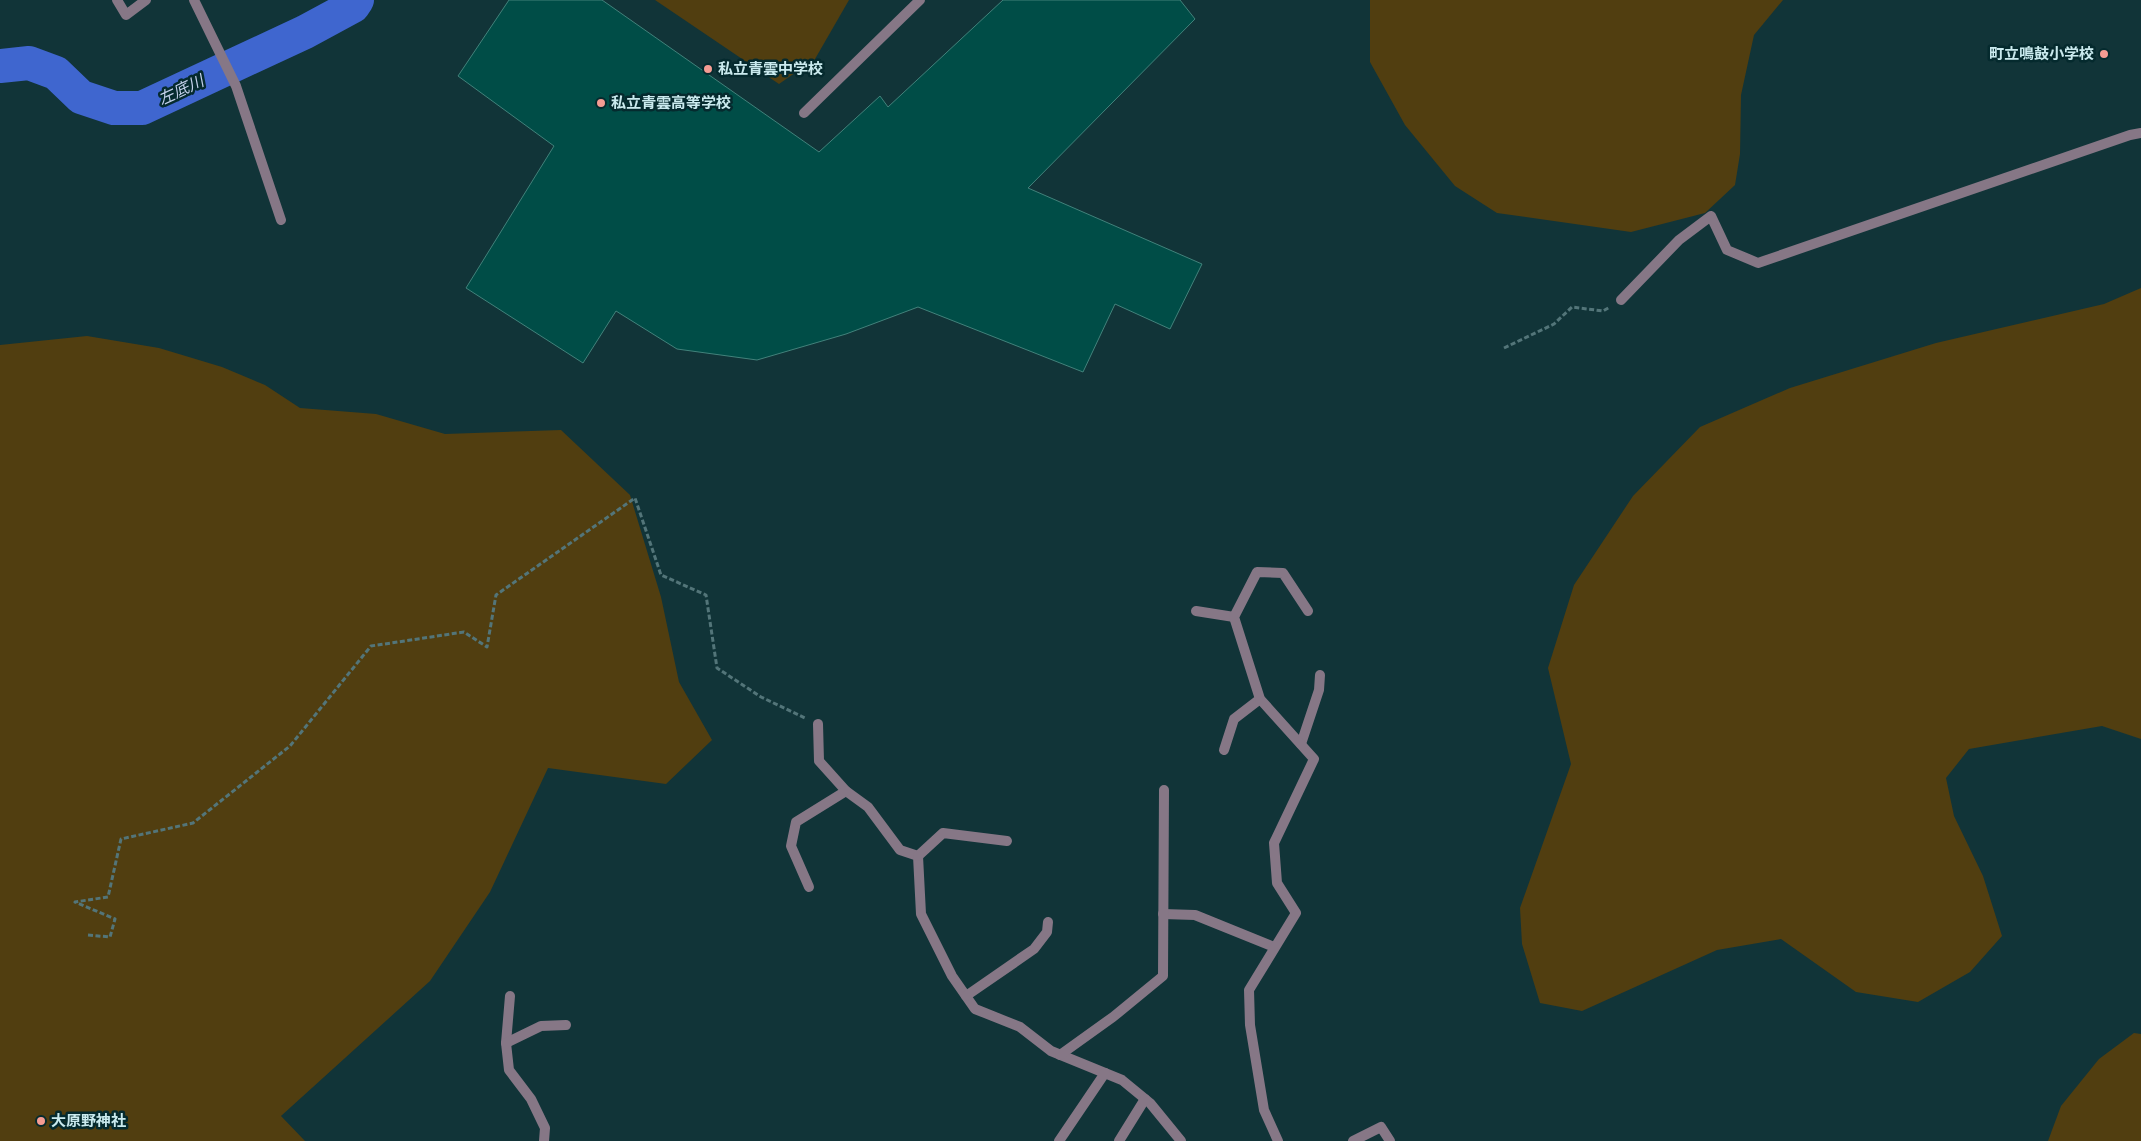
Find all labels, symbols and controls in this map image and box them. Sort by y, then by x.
place label: 町立鳴鼓小学校 [1989,45,2094,63]
marker: 町立鳴鼓小学校 [2098,48,2110,60]
place label: 私立青雲中学校 [718,60,823,78]
marker: 私立青雲中学校 [702,63,714,75]
water label: 左底川 [155,70,209,109]
place label: 私立青雲高等学校 [611,94,731,112]
marker: 私立青雲高等学校 [595,97,607,109]
place label: 大原野神社 [51,1112,126,1130]
marker: 大原野神社 [35,1115,47,1127]

